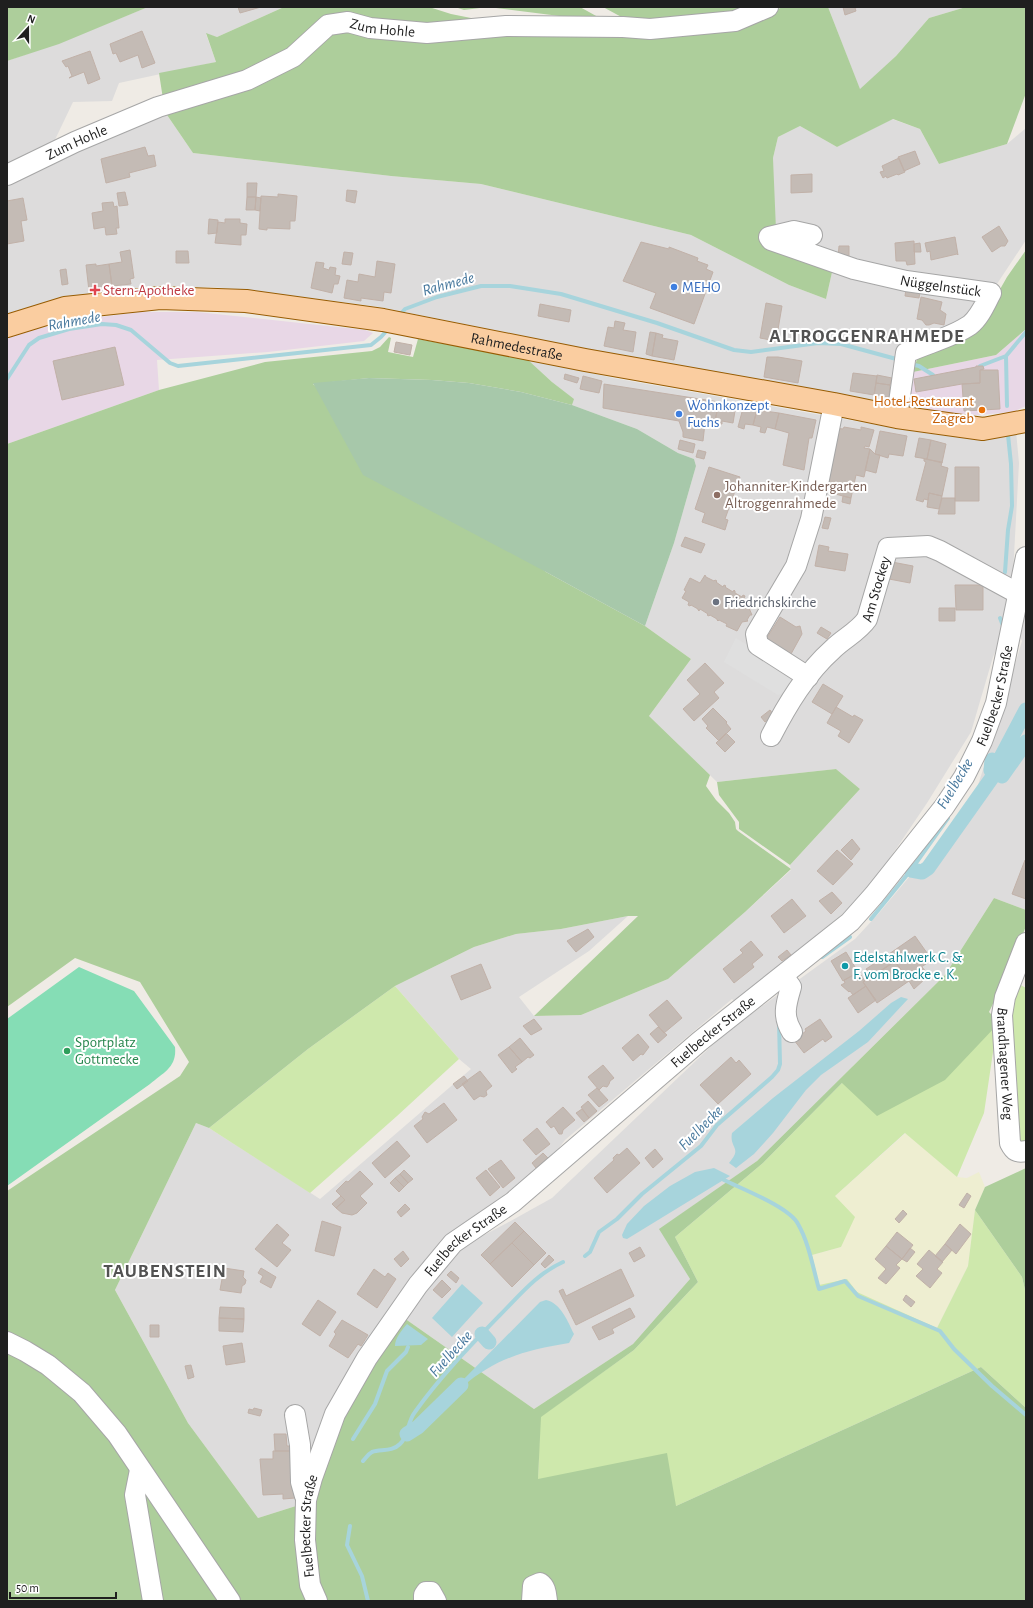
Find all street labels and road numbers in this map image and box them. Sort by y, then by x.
street label: Zum Hohle [348,16,416,40]
street label: Zum Hohle [44,122,110,163]
street label: Nüggelnstück [899,273,982,300]
street label: Rahmedestraße [469,331,564,363]
street label: Am Stockey [859,554,893,624]
street label: Fuelbecker Straße [974,644,1016,749]
street label: Fuelbecker Straße [668,993,758,1071]
street label: Brandhagener Weg [994,1006,1016,1121]
street label: Fuelbecker Straße [421,1201,510,1280]
street label: Fuelbecker Straße [298,1472,321,1578]

